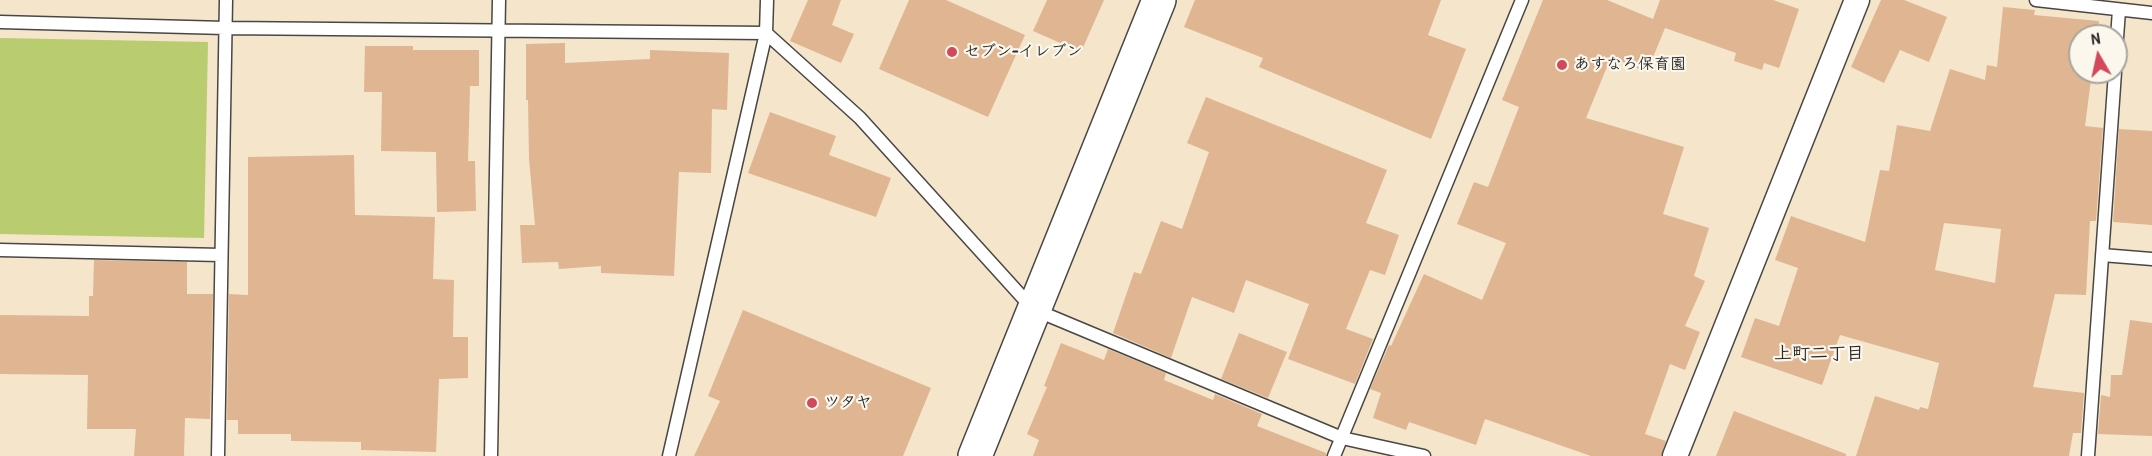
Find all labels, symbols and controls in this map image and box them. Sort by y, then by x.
north arrow [2068,24,2128,84]
text: N [2090,27,2101,50]
place label: セブン-イレブン [964,42,1082,62]
marker: セブン-イレブン [945,45,959,59]
place label: あすなろ保育園 [1574,55,1686,75]
marker: あすなろ保育園 [1555,58,1569,72]
district label: 上町二丁目 [1774,343,1864,365]
place label: ツタヤ [824,393,872,413]
marker: ツタヤ [805,396,819,410]

